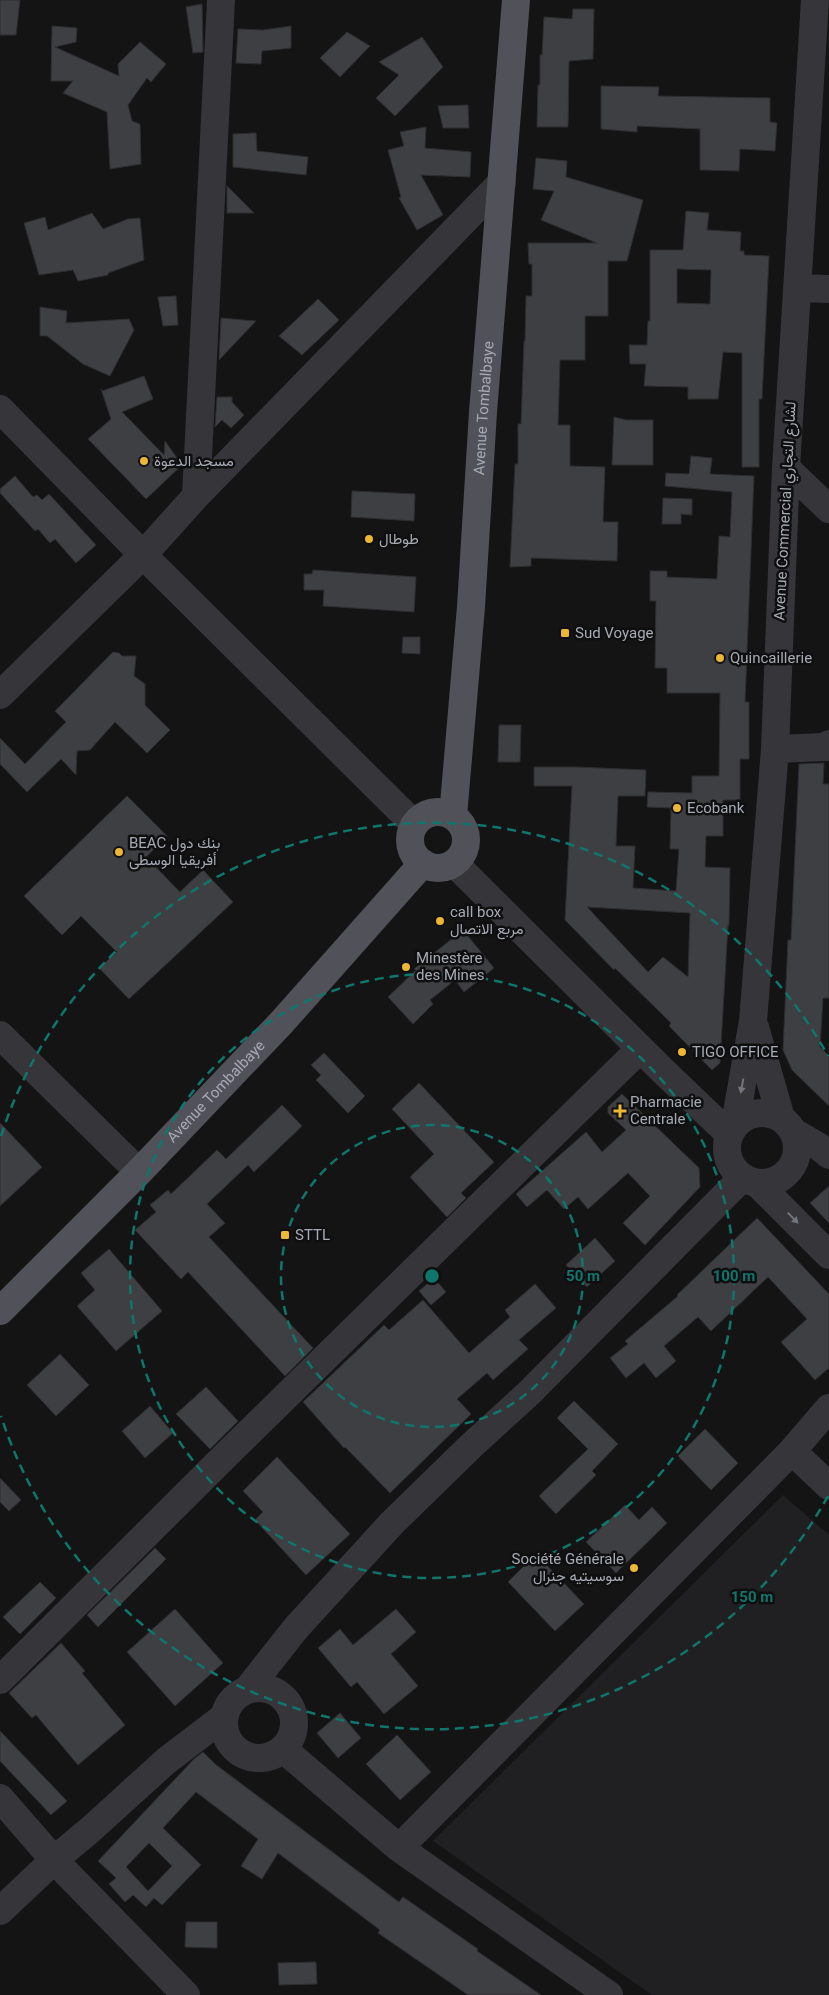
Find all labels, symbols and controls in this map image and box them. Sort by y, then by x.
street label: Avenue Tombalbaye [470,340,498,476]
street label: Avenue Commercial لشارع التجاري [770,401,804,621]
place label: مسجد الدعوة [154,452,234,470]
marker: مسجد الدعوة [138,455,150,467]
place label: طوطال [379,530,419,548]
marker: طوطال [363,533,375,545]
place label: Sud Voyage [575,624,654,642]
marker: Sud Voyage [559,627,571,639]
place label: Quincaillerie [730,649,812,667]
marker: Quincaillerie [714,652,726,664]
place label: Ecobank [687,799,745,817]
marker: Ecobank [671,802,683,814]
place label: BEAC بنك دول أفريقيا الوسطى [129,834,220,870]
marker: BEAC بنك دول أفريقيا الوسطى [113,846,125,858]
place label: call box مربع الاتصال [450,903,524,940]
marker: call box مربع الاتصال [434,915,446,927]
place label: Minestère des Mines [416,949,485,984]
marker: Minestère des Mines [400,961,412,973]
street label: Avenue Tombalbaye [163,1037,269,1146]
place label: TIGO OFFICE [692,1043,779,1061]
marker: TIGO OFFICE [676,1046,688,1058]
one-way arrow [737,1079,745,1095]
place label: Pharmacie Centrale [630,1093,702,1128]
marker: Pharmacie Centrale [614,1105,626,1117]
one-way arrow [787,1212,799,1224]
place label: STTL [295,1226,330,1244]
marker: STTL [279,1229,291,1241]
centre of rings [423,1267,441,1285]
text: 50 m [566,1267,600,1285]
text: 100 m [713,1267,755,1285]
place label: Société Générale سوسيتيه جنرال [512,1550,624,1585]
marker: Société Générale سوسيتيه جنرال [628,1562,640,1574]
text: 150 m [731,1588,773,1606]

